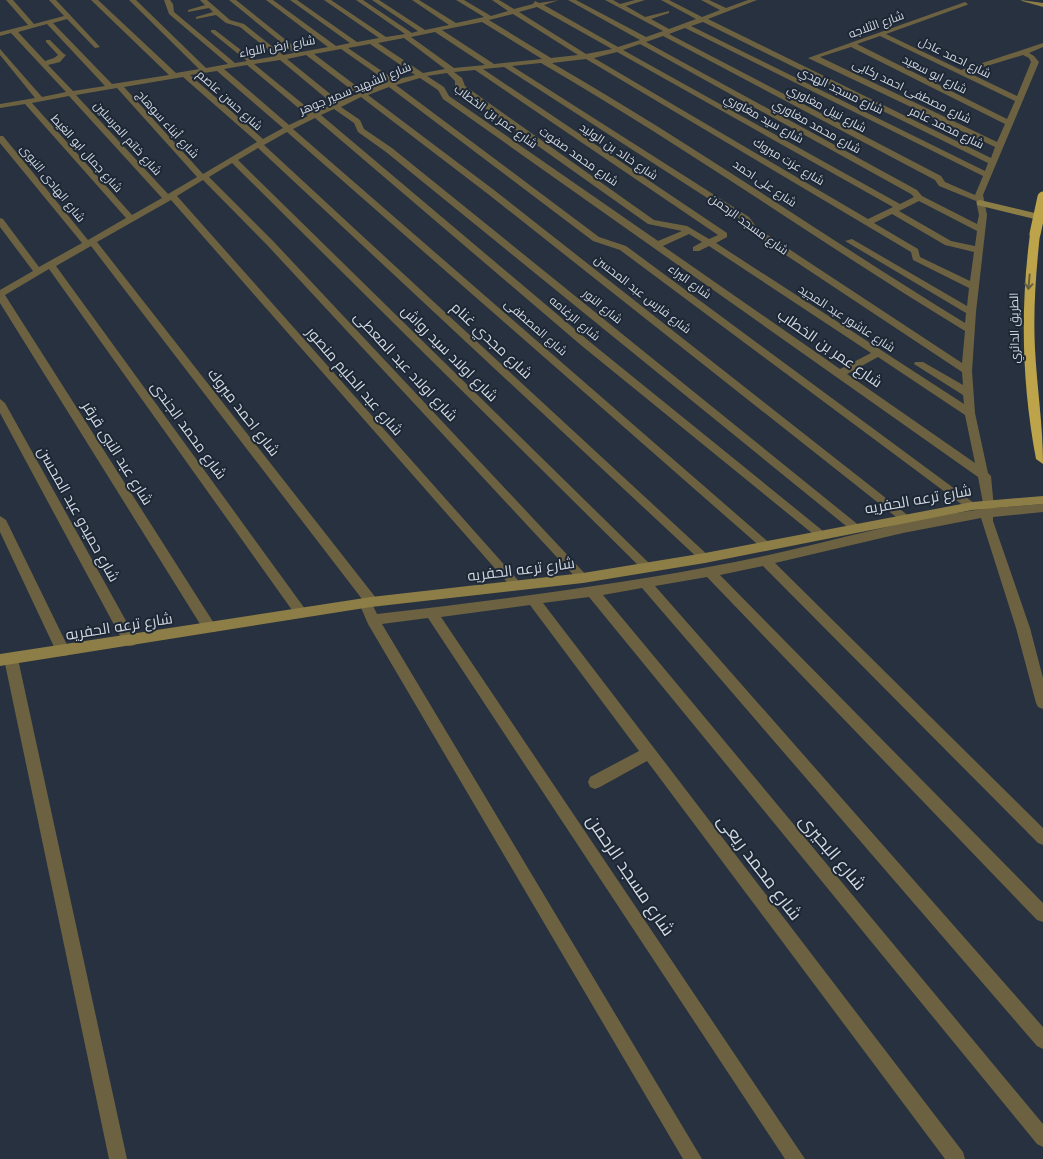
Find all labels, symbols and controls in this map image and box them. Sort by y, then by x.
street label: شارع الثلاجه [846,6,906,42]
street label: شارع ارض اللواء [237,31,317,61]
street label: شارع احمد عادل [916,32,994,82]
street label: شارع ابو سعيد [900,50,970,98]
street label: شارع مصطفى احمد ركابى [850,55,974,127]
street label: شارع الشهيد سمير جوهر [295,58,414,119]
street label: شارع مسجد الهدي [795,62,887,120]
street label: شارع حسن عاصم [193,66,267,134]
street label: شارع عمر بن الخطاب [451,80,541,152]
street label: شارع نبيل مغاوري [783,80,870,138]
street label: شارع أبناء سوهاج [133,86,203,162]
street label: شارع سيد مغاوري [720,89,807,149]
street label: شارع محمد مغاوري [769,95,864,159]
street label: شارع خاتم المرسلين [90,97,166,179]
street label: شارع محمد عامر [906,101,987,152]
street label: شارع جمال ابو الغيط [47,110,127,196]
street label: شارع خالد بن الوليد [576,118,662,184]
street label: شارع محمد صفوت [536,122,622,190]
street label: شارع عزت مبروك [750,133,828,189]
street label: شارع الهادى النبوى [16,141,90,225]
street label: شارع على احمد [730,155,800,211]
street label: شارع مسجد الرحمن [706,189,792,259]
street label: شارع فارس عبد المحسن [591,251,695,337]
street label: شارع البراء [665,259,715,303]
one-way arrow [1024,274,1034,290]
street label: شارع عاشور عبد المجيد [795,280,899,356]
street label: شارع النور [579,284,627,327]
street label: شارع الرغامه [546,292,604,344]
street label: الطريق الدائري [1005,292,1025,364]
street label: شارع المصطفى [501,295,571,359]
street label: شارع مجدي غنام [445,297,537,385]
street label: شارع اولاد سيد رواش [396,300,503,407]
street label: شارع عمر بن الخطاب [773,304,887,393]
street label: شارع اولاد عبد المعطى [349,306,463,426]
street label: شارع عبد الحليم منصور [300,321,408,441]
street label: شارع احمد مبروك [202,364,285,461]
street label: شارع محمد الجندى [145,377,232,484]
street label: شارع عبد النبى قرقر [76,396,158,509]
street label: شارع حميدو عبد المحسن [32,442,125,586]
street label: شارع ترعه الحفريه [863,479,973,520]
street label: شارع ترعه الحفريه [466,552,576,587]
street label: شارع ترعه الحفريه [64,607,174,646]
street label: شارع مسجد الرحمن [581,809,681,941]
street label: شارع محمد ريعى [712,809,808,925]
street label: شارع البحيرى [794,809,872,895]

